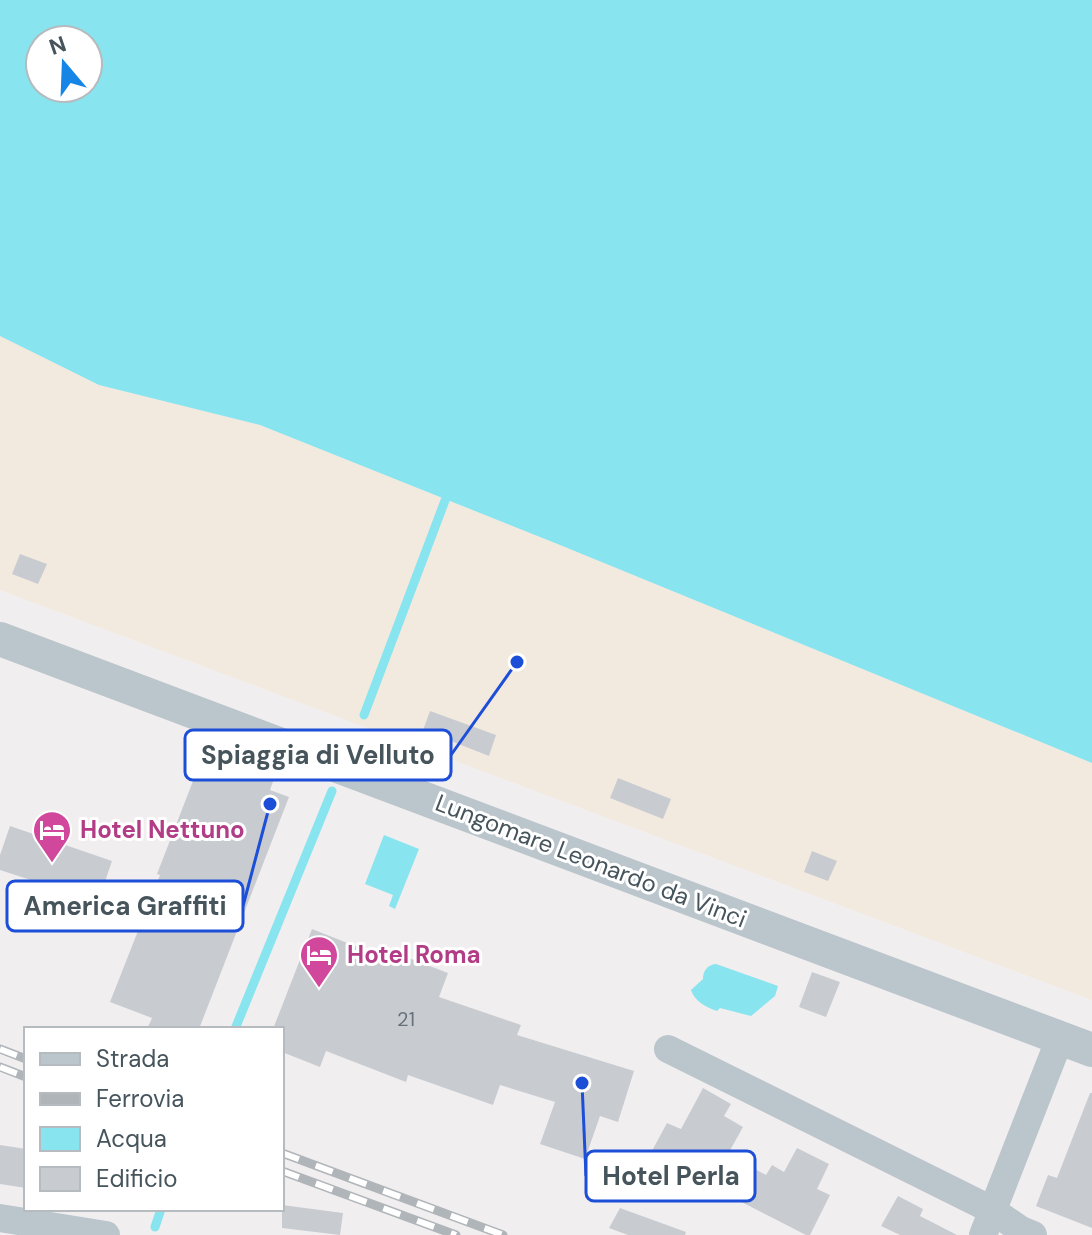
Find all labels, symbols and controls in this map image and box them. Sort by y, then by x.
north arrow [24,24,104,104]
text: N [45,29,70,62]
callout: Spiaggia di Velluto [185,730,451,780]
text: Spiaggia di Velluto [201,738,435,772]
street label: Lungomare Leonardo da Vinci [431,787,751,934]
hotel icon: Hotel Nettuno [31,809,73,864]
place label: Hotel Nettuno [80,814,245,845]
callout: America Graffiti [7,881,243,931]
text: America Graffiti [23,889,227,923]
hotel icon: Hotel Roma [298,934,340,989]
place label: Hotel Roma [347,939,481,970]
house number: 21 [397,1006,415,1032]
legend [24,1027,284,1211]
text: Strada [96,1043,169,1074]
text: Ferrovia [96,1083,184,1114]
text: Acqua [96,1123,167,1154]
callout: Hotel Perla [586,1151,755,1201]
text: Hotel Perla [602,1159,740,1193]
text: Edificio [96,1163,178,1194]

